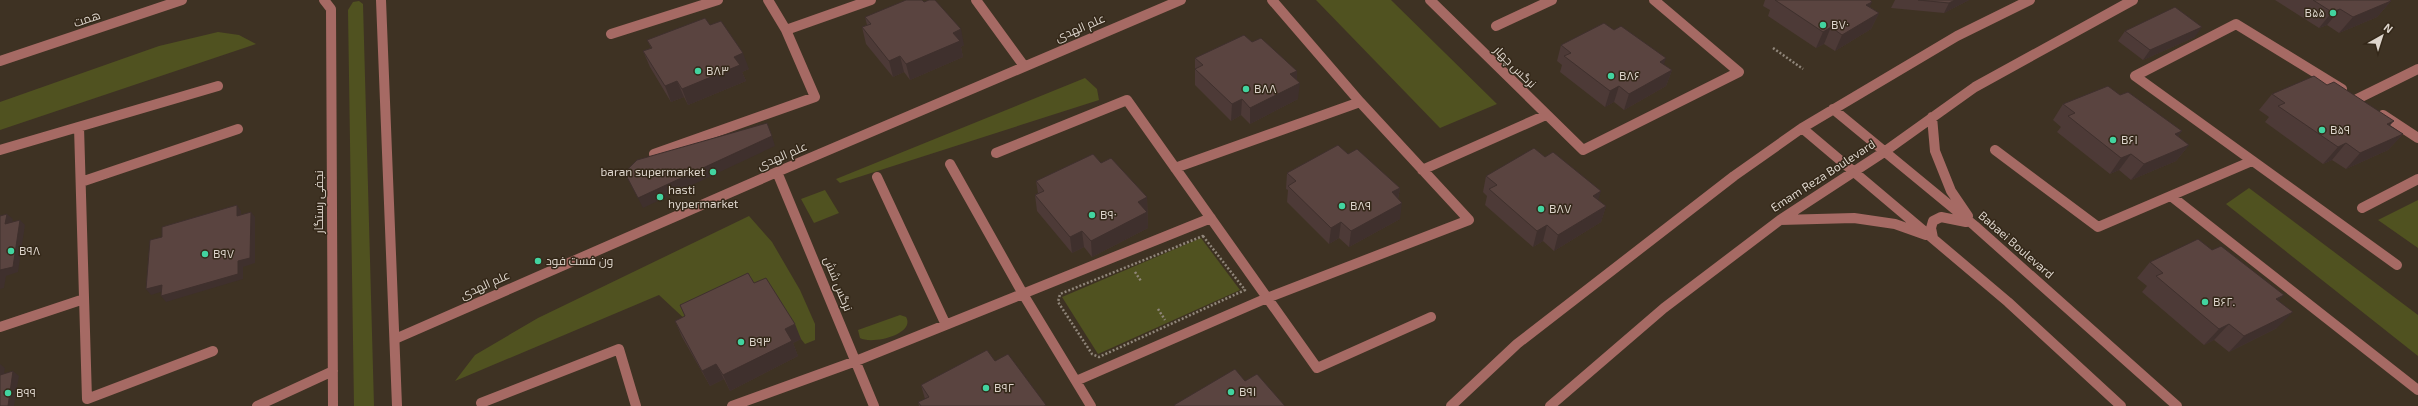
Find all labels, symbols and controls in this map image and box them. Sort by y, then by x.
place label: B۵۵ [2304,5,2325,19]
street label: همت [71,7,102,29]
marker: B۵۵ [2328,8,2338,18]
street label: علم الهدی [1052,10,1108,46]
north arrow [2362,16,2402,56]
place label: B۷۰ [1831,17,1849,31]
marker: B۷۰ [1818,20,1828,30]
text: N [2381,20,2396,35]
street label: نرگس چهار [1489,42,1540,92]
place label: B۸۳ [706,63,729,77]
marker: B۸۳ [693,66,703,76]
place label: B۸۶ [1619,68,1640,82]
marker: B۸۶ [1606,71,1616,81]
place label: B۸۸ [1254,81,1277,95]
marker: B۸۸ [1241,84,1251,94]
place label: B۵۹ [2330,122,2350,136]
marker: B۵۹ [2317,125,2327,135]
place label: B۶۱ [2121,132,2138,146]
marker: B۶۱ [2108,135,2118,145]
street label: Emam Reza Boulevard [1768,136,1877,214]
street label: علم الهدی [754,138,810,174]
place label: baran supermarket [601,164,705,178]
marker: baran supermarket [708,167,718,177]
street label: نجفی رستگار [311,170,326,235]
place label: hasti hypermarket [668,182,739,210]
marker: hasti hypermarket [655,192,665,202]
place label: B۸۹ [1350,198,1371,212]
marker: B۸۹ [1337,201,1347,211]
place label: B۸۷ [1549,201,1572,215]
marker: B۸۷ [1536,204,1546,214]
place label: B۹۰ [1100,207,1117,221]
street label: Babaei Boulevard [1976,208,2057,281]
marker: B۹۰ [1087,210,1097,220]
place label: B۹۸ [19,243,41,257]
marker: B۹۸ [6,246,16,256]
place label: B۹۷ [213,246,235,260]
marker: B۹۷ [200,249,210,259]
place label: ون فست فود [546,253,613,268]
street label: نرگس شش [821,254,856,313]
marker: ون فست فود [533,256,543,266]
street label: علم الهدی [458,267,512,303]
place label: B۶۲. [2213,294,2235,308]
marker: B۶۲. [2200,297,2210,307]
place label: B۹۳ [749,334,771,348]
marker: B۹۳ [736,337,746,347]
place label: B۹۲ [994,380,1014,394]
marker: B۹۲ [981,383,991,393]
place label: B۹۱ [1239,384,1256,398]
place label: B۹۹ [16,385,36,399]
marker: B۹۱ [1226,387,1236,397]
marker: B۹۹ [3,388,13,398]

